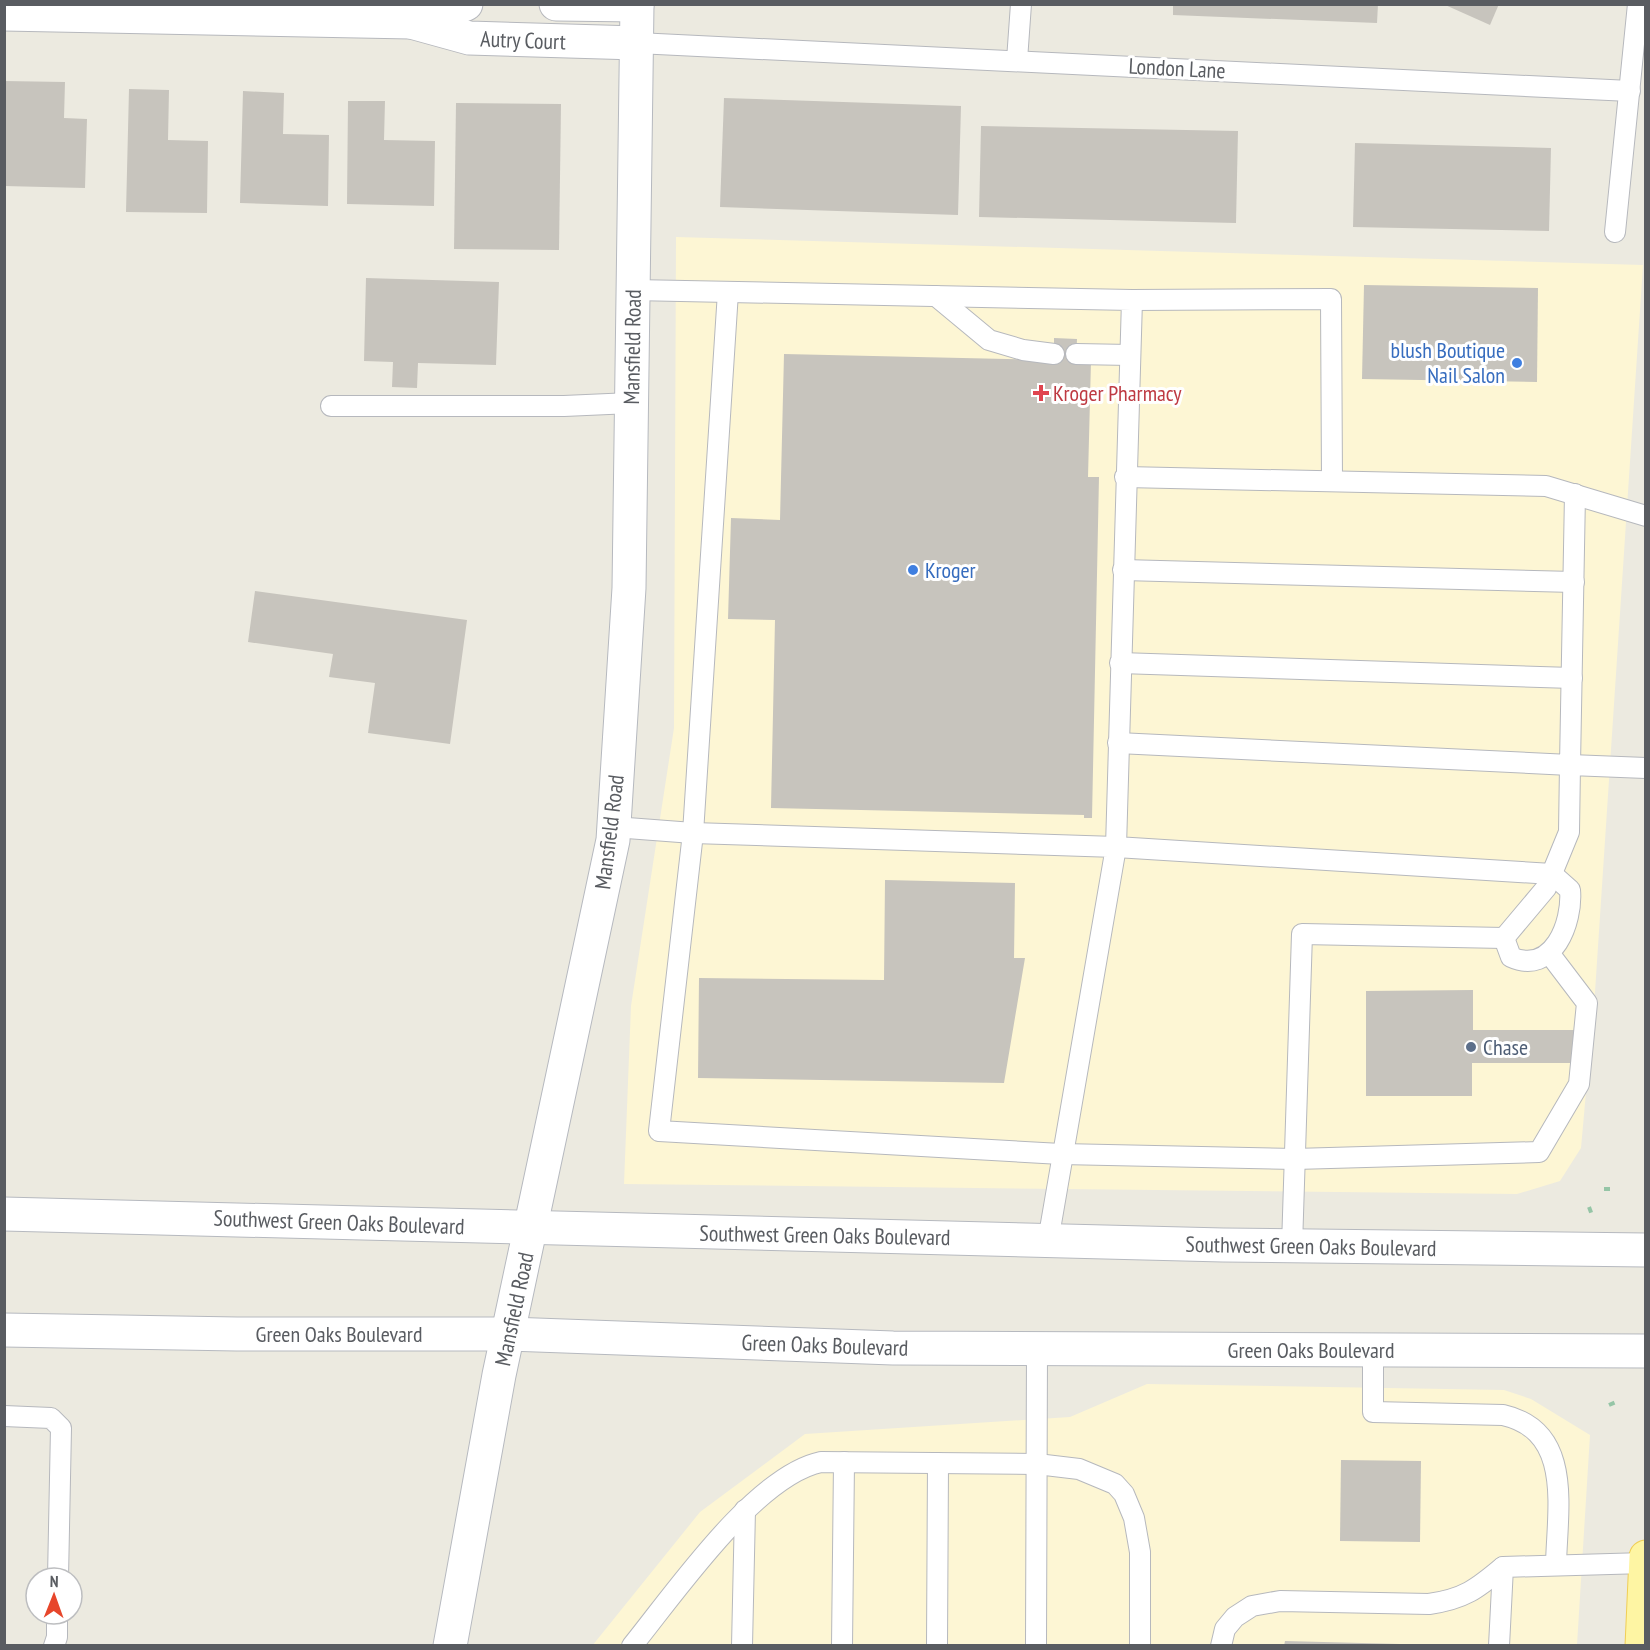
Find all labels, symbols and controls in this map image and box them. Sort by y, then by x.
street label: Autry Court [480,25,566,55]
street label: London Lane [1128,51,1226,85]
street label: Mansfield Road [617,289,647,405]
place label: blush Boutique Nail Salon [1391,336,1505,389]
marker: blush Boutique Nail Salon [1510,356,1524,370]
place label: Kroger Pharmacy [1053,379,1182,407]
marker: Kroger Pharmacy [1034,386,1048,400]
place label: Kroger [925,556,976,584]
marker: Kroger [906,563,920,577]
street label: Mansfield Road [588,773,630,891]
place label: Chase [1483,1033,1528,1061]
marker: Chase [1464,1040,1478,1054]
street label: Southwest Green Oaks Boulevard [213,1204,465,1240]
street label: Southwest Green Oaks Boulevard [699,1219,951,1251]
street label: Southwest Green Oaks Boulevard [1185,1230,1437,1262]
street label: Mansfield Road [488,1250,540,1368]
street label: Green Oaks Boulevard [256,1320,422,1348]
street label: Green Oaks Boulevard [741,1328,909,1362]
street label: Green Oaks Boulevard [1228,1336,1394,1364]
north arrow [24,1566,84,1626]
text: N [50,1571,59,1591]

